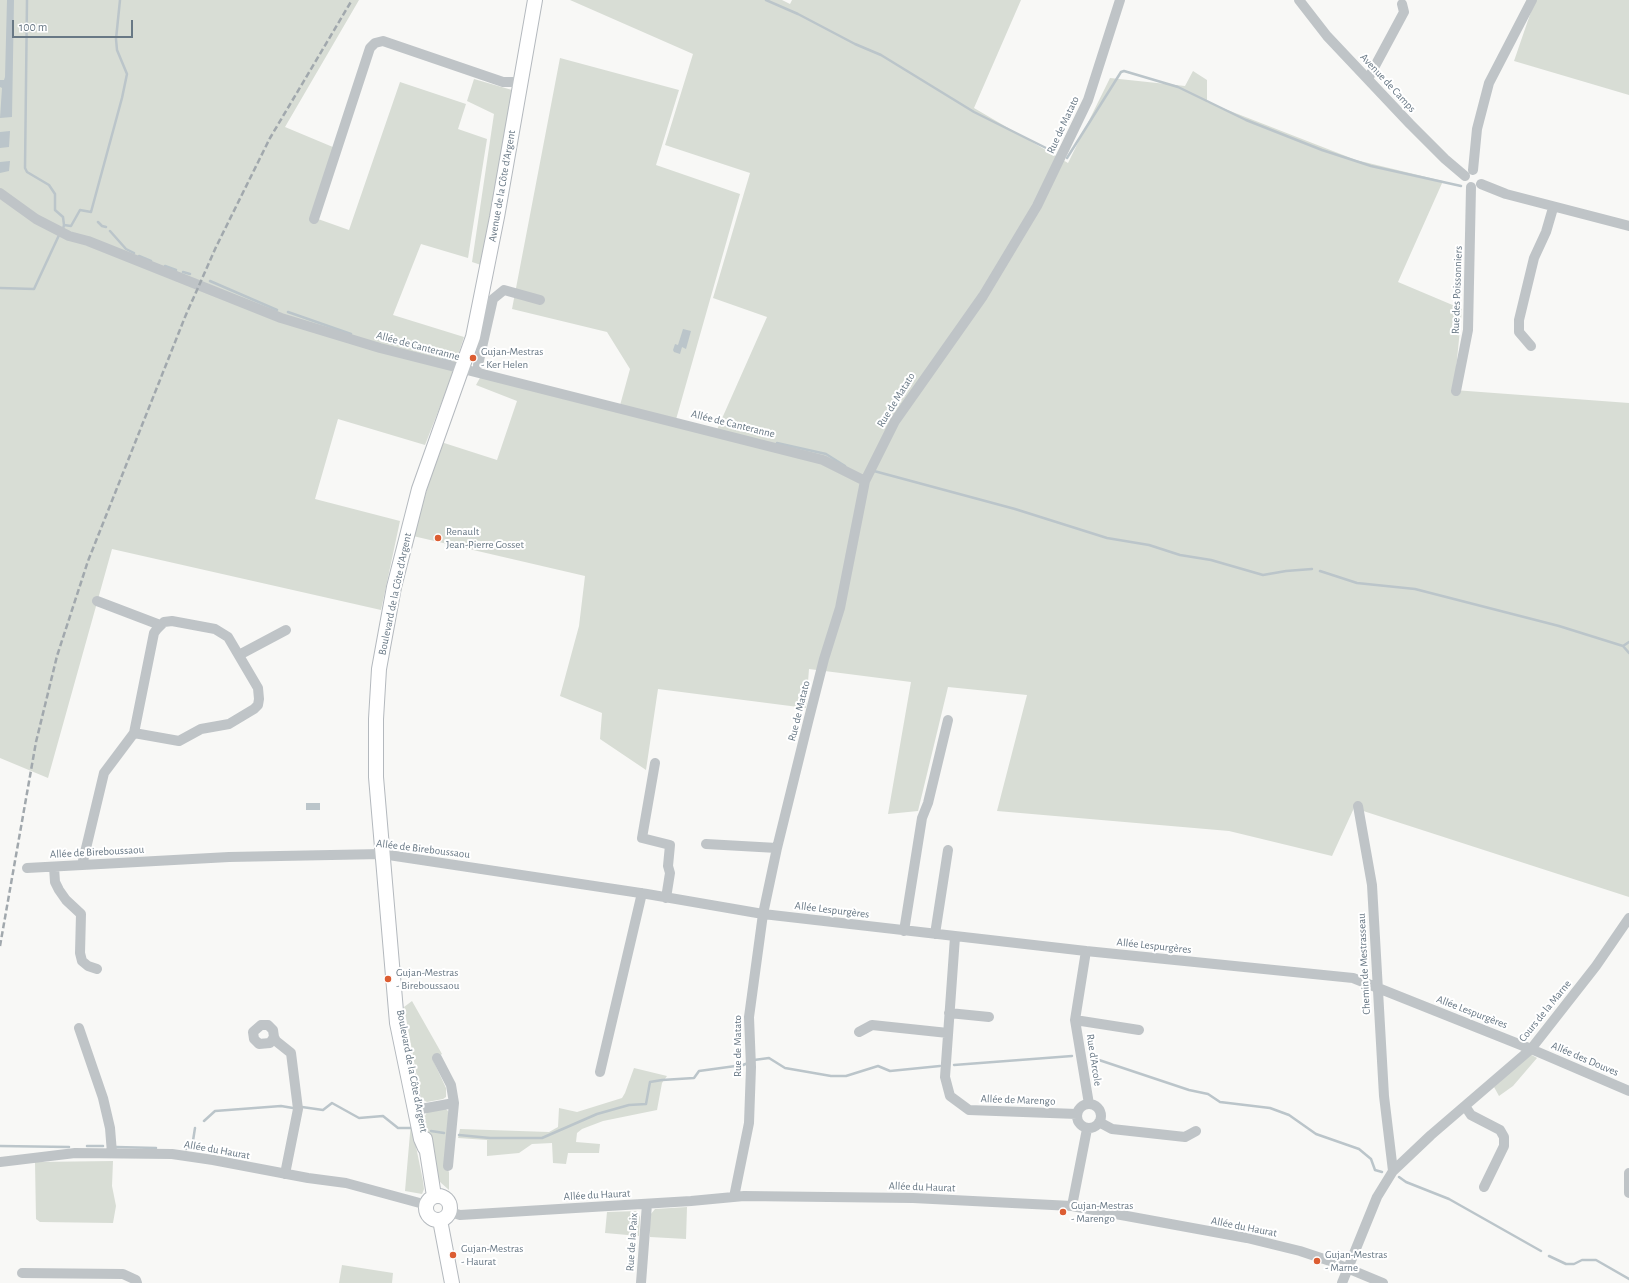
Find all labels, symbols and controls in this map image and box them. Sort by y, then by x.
scale bar [14,12,135,38]
text: 100 m [19,21,47,33]
street label: Avenue de Camps [1357,51,1419,115]
street label: Rue de Matato [1044,94,1082,156]
street label: Avenue de la Côte d'Argent [486,129,518,243]
street label: Rue des Poissonniers [1449,246,1465,334]
street label: Allée de Canteranne [375,329,461,363]
place label: Gujan-Mestras - Ker Helen [481,345,543,371]
marker: Gujan-Mestras - Ker Helen [468,353,478,363]
street label: Rue de Matato [874,370,918,430]
street label: Allée de Canteranne [690,407,776,441]
place label: Renault Jean-Pierre Gosset [446,525,524,551]
street label: Boulevard de la Côte d'Argent [376,532,414,656]
marker: Renault Jean-Pierre Gosset [433,533,443,543]
street label: Rue de Matato [785,679,813,743]
street label: Allée de Bireboussaou [375,837,471,861]
street label: Allée de Bireboussaou [50,843,144,861]
street label: Allée Lespurgères [794,899,870,921]
street label: Chemin de Mestrasseau [1355,913,1373,1015]
street label: Allée Lespurgères [1116,936,1192,956]
place label: Gujan-Mestras - Bireboussaou [396,966,459,992]
marker: Gujan-Mestras - Bireboussaou [383,974,393,984]
street label: Cours de la Marne [1516,977,1574,1045]
street label: Allée Lespurgères [1435,992,1509,1032]
street label: Boulevard de la Côte d'Argent [394,1009,430,1133]
street label: Rue de Matato [731,1015,745,1077]
street label: Rue d'Arcole [1083,1033,1105,1087]
street label: Allée des Douves [1549,1039,1621,1079]
street label: Allée de Marengo [980,1092,1056,1108]
street label: Allée du Haurat [183,1138,251,1162]
street label: Allée du Haurat [888,1179,956,1195]
street label: Allée du Haurat [563,1187,631,1203]
place label: Gujan-Mestras - Marengo [1071,1199,1133,1225]
marker: Gujan-Mestras - Marengo [1058,1207,1068,1217]
street label: Rue de la Paix [623,1212,641,1272]
street label: Allée du Haurat [1210,1214,1278,1240]
place label: Gujan-Mestras - Haurat [461,1242,523,1268]
place label: Gujan-Mestras - Marne [1325,1248,1387,1274]
marker: Gujan-Mestras - Haurat [448,1250,458,1260]
marker: Gujan-Mestras - Marne [1312,1256,1322,1266]

